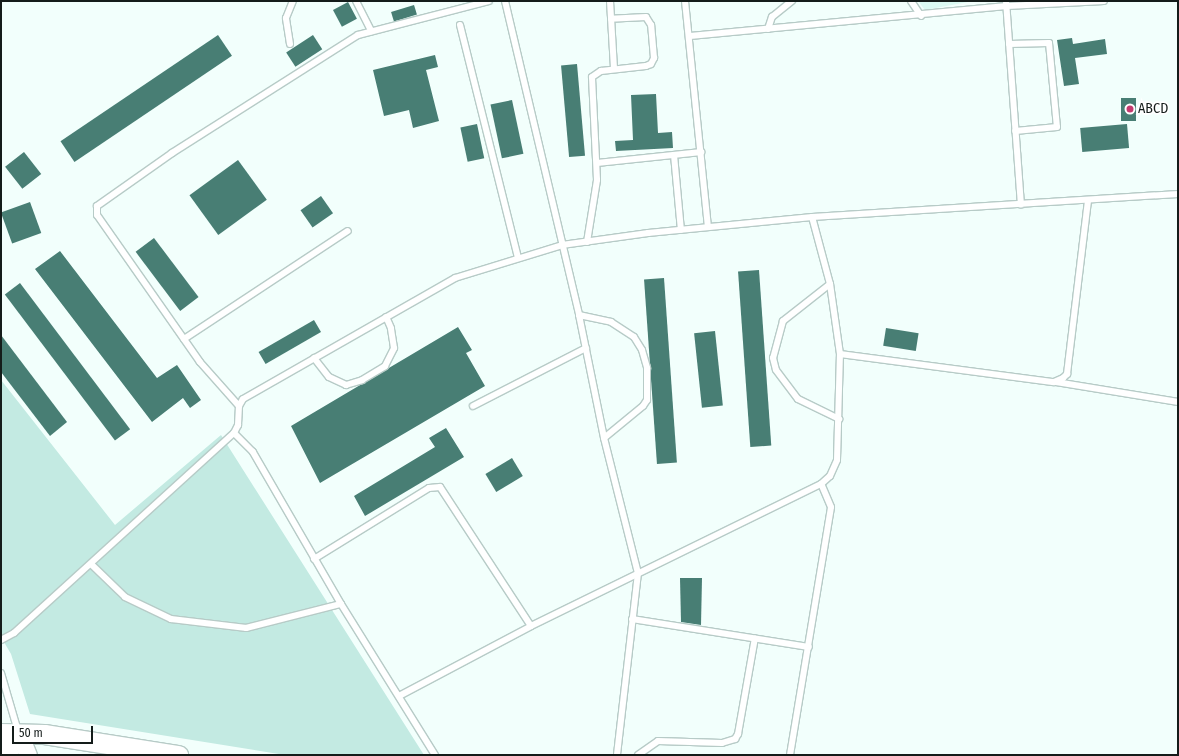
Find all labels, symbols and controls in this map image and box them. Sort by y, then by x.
place label: ABCD [1138,101,1168,117]
marker: ABCD [1125,104,1135,114]
scale bar [14,718,95,744]
text: 50 m [19,726,43,740]

